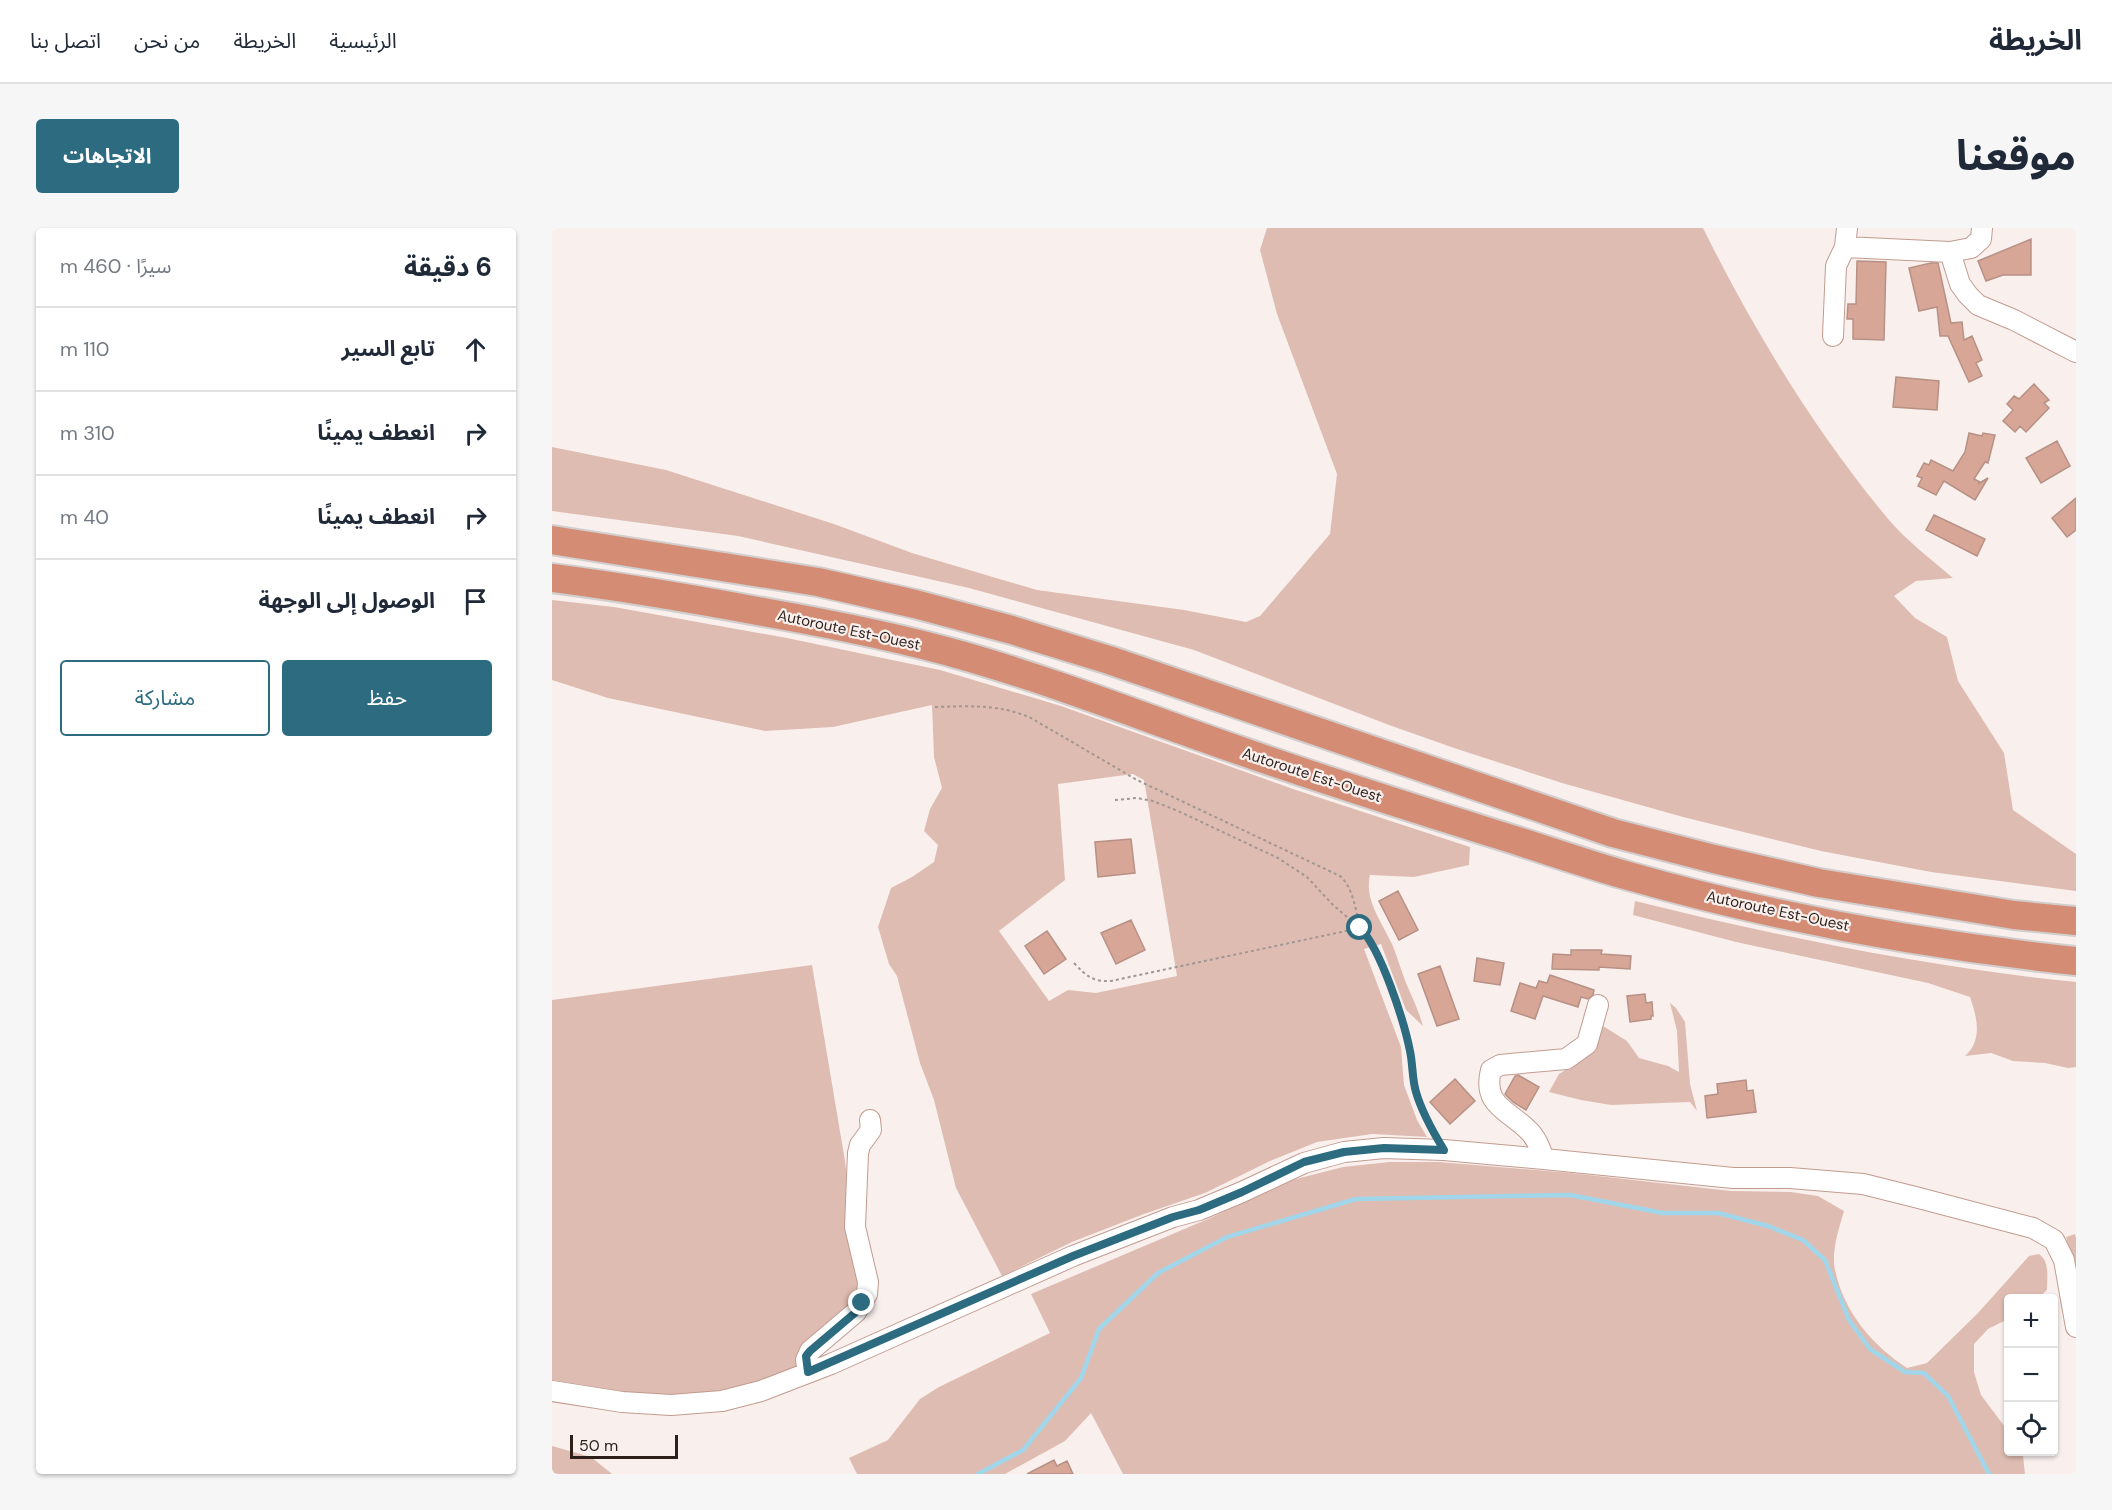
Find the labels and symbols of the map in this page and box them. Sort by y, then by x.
street label: Autoroute Est-Ouest [776,605,922,655]
street label: Autoroute Est-Ouest [1240,743,1384,807]
street label: Autoroute Est-Ouest [1705,886,1851,936]
route start [1346,914,1372,940]
route end [848,1289,874,1315]
scale bar [570,1432,678,1460]

